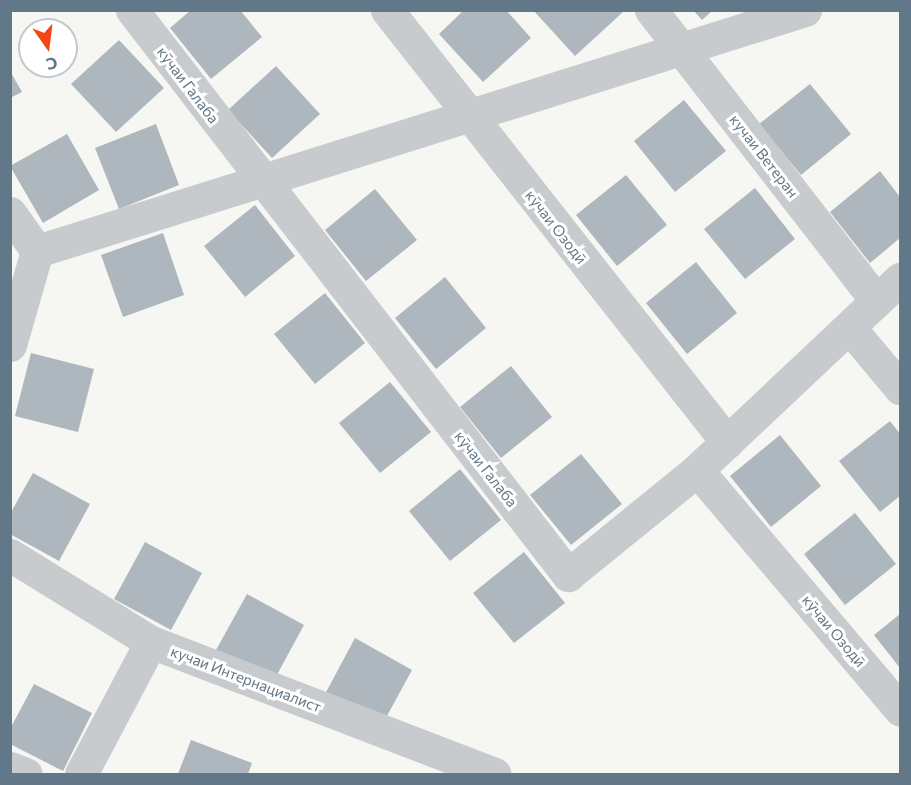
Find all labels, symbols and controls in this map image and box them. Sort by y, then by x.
north arrow [18,18,78,78]
street label: кӯчаи Галаба [153,43,223,127]
text: С [44,53,60,75]
street label: кучаи Ветеран [726,111,802,201]
street label: кӯчаи Озодӣ [522,186,590,268]
street label: кӯчаи Галаба [451,427,521,511]
street label: кӯчаи Озодӣ [799,591,869,671]
street label: кучаи Интернациалист [168,642,324,716]

